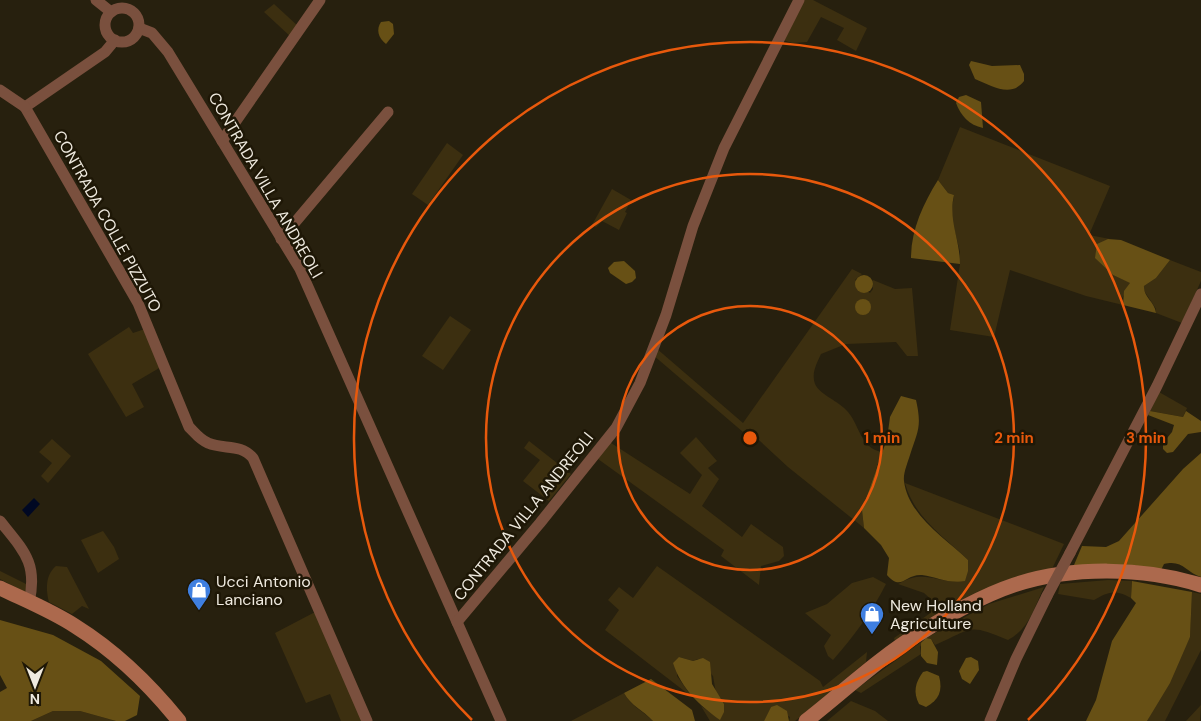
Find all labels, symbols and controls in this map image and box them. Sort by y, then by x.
street label: CONTRADA VILLA ANDREOLI [204,89,327,282]
street label: CONTRADA COLLE PIZZUTO [49,127,166,316]
street label: CONTRADA VILLA ANDREOLI [449,428,598,605]
text: 1 min [864,428,900,448]
text: 2 min [994,428,1034,448]
text: 3 min [1126,428,1166,448]
centre of rings [741,429,759,447]
place label: Ucci Antonio Lanciano [216,571,311,610]
shop icon: Ucci Antonio Lanciano [186,577,212,611]
place label: New Holland Agriculture [890,595,982,634]
shop icon: New Holland Agriculture [859,601,885,635]
north arrow [10,661,60,711]
text: N [30,690,40,708]

